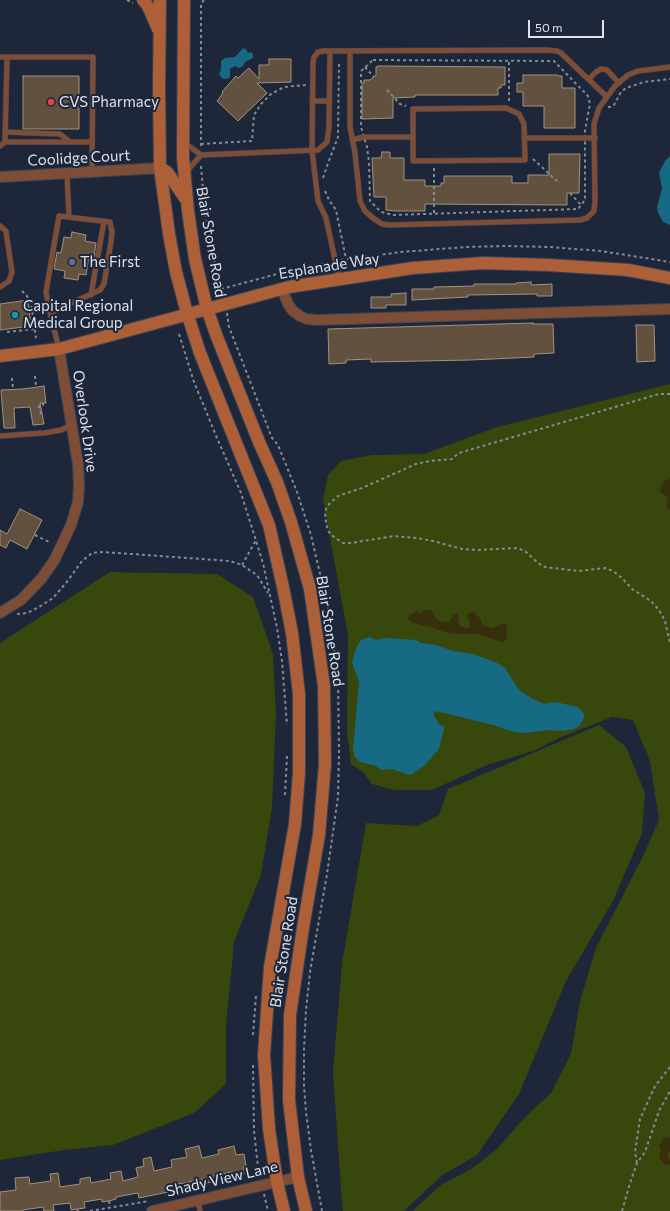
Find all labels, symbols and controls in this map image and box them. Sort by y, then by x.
scale bar [530,12,606,38]
text: 50 m [535,20,563,34]
place label: CVS Pharmacy [59,93,159,111]
marker: CVS Pharmacy [46,97,56,107]
street label: Coolidge Court [27,146,131,170]
street label: Blair Stone Road [192,185,230,299]
street label: Esplanade Way [277,249,381,283]
place label: The First [80,253,140,271]
marker: The First [67,257,77,267]
place label: Capital Regional Medical Group [23,297,133,332]
marker: Capital Regional Medical Group [10,310,20,320]
street label: Overlook Drive [69,369,101,473]
street label: Blair Stone Road [312,574,348,688]
street label: Blair Stone Road [266,895,302,1009]
street label: Shady View Lane [164,1157,280,1201]

